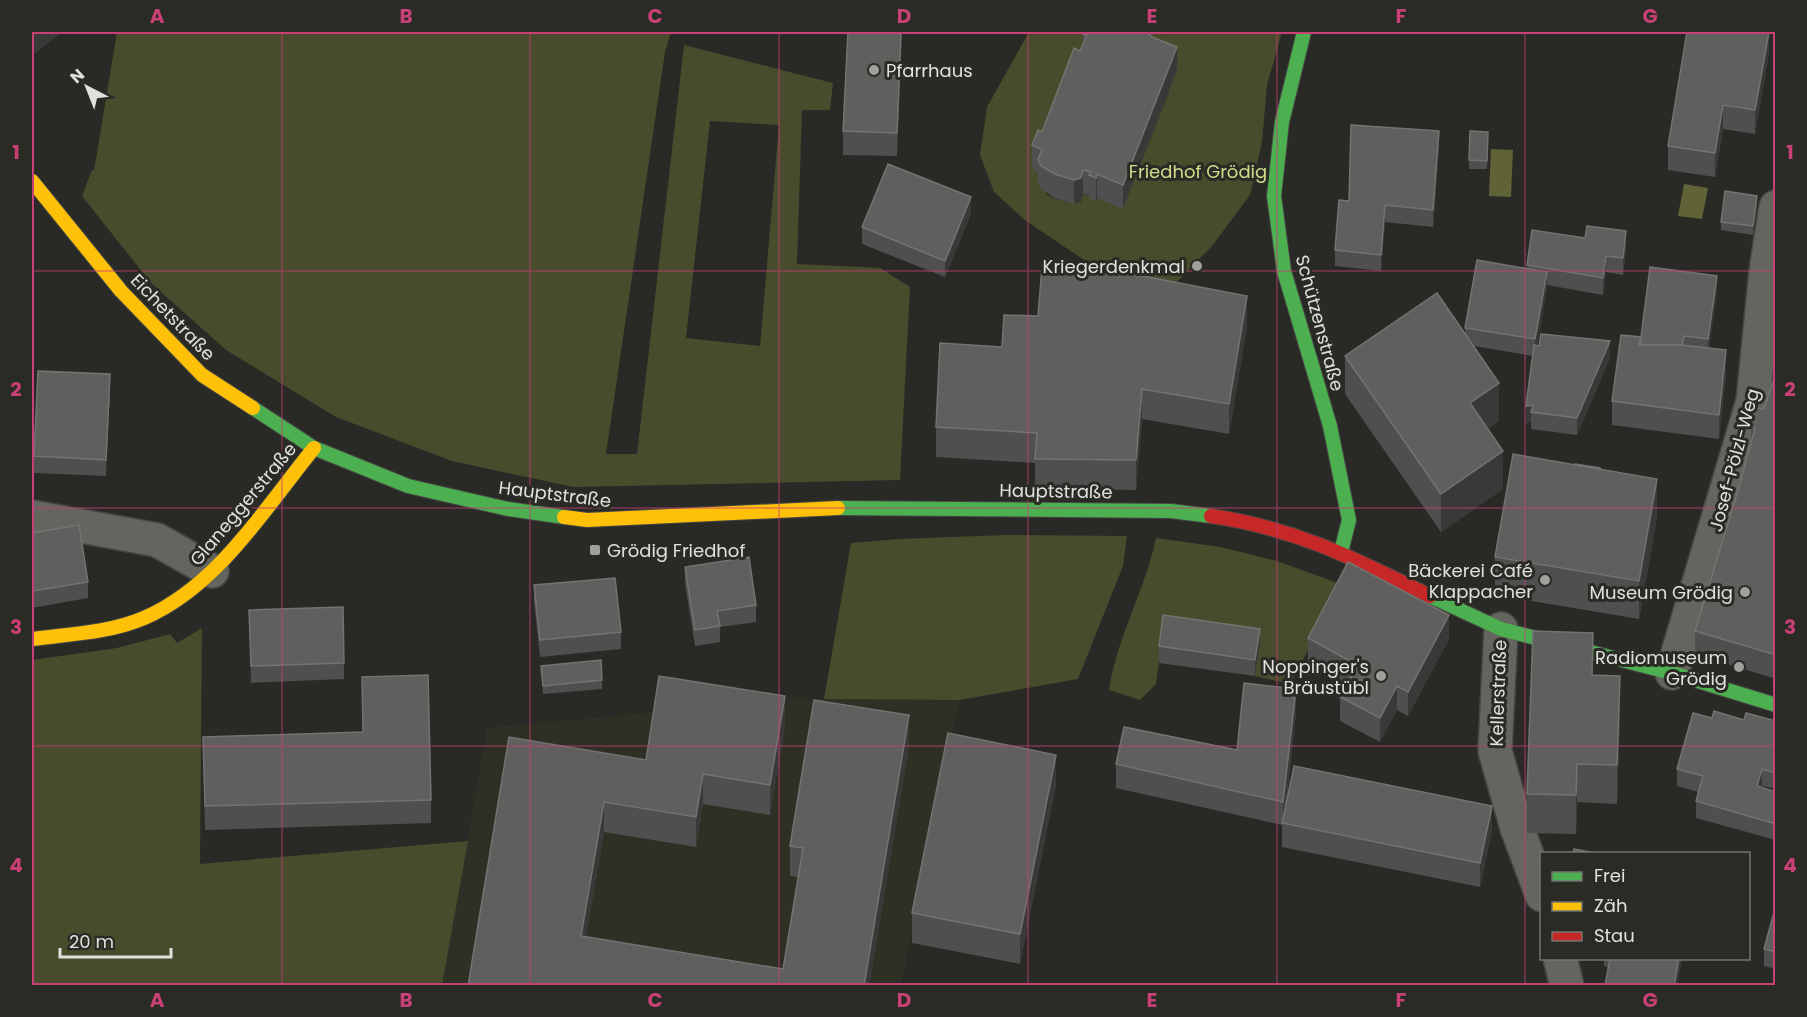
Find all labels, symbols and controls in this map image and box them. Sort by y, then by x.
text: A [150,2,165,30]
text: B [399,2,413,30]
text: C [647,2,663,30]
text: D [897,2,911,30]
text: E [1147,2,1157,30]
text: F [1396,2,1407,30]
text: G [1642,2,1658,30]
north arrow [57,57,117,117]
place label: Pfarrhaus [886,58,973,83]
marker: Pfarrhaus [867,63,881,77]
text: N [65,64,89,89]
text: 1 [12,138,20,166]
text: 1 [1786,138,1794,166]
park label: Friedhof Grödig [1129,159,1267,184]
street label: Schützenstraße [1290,252,1350,394]
place label: Kriegerdenkmal [1043,254,1185,279]
marker: Kriegerdenkmal [1190,259,1204,273]
street label: Eichetstraße [125,268,221,366]
text: 2 [10,375,22,403]
text: 2 [1784,375,1796,403]
street label: Josef-Pölzl-Weg [1703,386,1765,534]
street label: Glaneggerstraße [184,437,302,571]
street label: Hauptstraße [497,475,613,513]
street label: Hauptstraße [999,478,1113,504]
place label: Grödig Friedhof [607,538,745,563]
marker: Grödig Friedhof [588,543,602,557]
place label: Bäckerei Café Klappacher [1408,558,1533,604]
marker: Bäckerei Café Klappacher [1538,573,1552,587]
place label: Museum Grödig [1590,580,1733,605]
marker: Museum Grödig [1738,585,1752,599]
text: 3 [10,613,22,641]
text: 3 [1784,613,1796,641]
street label: Kellerstraße [1484,639,1512,747]
place label: Radiomuseum Grödig [1595,645,1727,691]
place label: Noppinger's Bräustübl [1262,654,1369,700]
marker: Radiomuseum Grödig [1732,660,1746,674]
marker: Noppinger's Bräustübl [1374,669,1388,683]
text: 4 [9,851,23,879]
text: 4 [1783,851,1797,879]
legend [1540,852,1750,960]
text: Frei [1594,863,1625,888]
text: Zäh [1594,893,1627,918]
scale bar [60,921,171,959]
text: Stau [1594,923,1635,948]
text: 20 m [69,929,114,954]
text: A [150,986,165,1014]
text: B [399,986,413,1014]
text: C [647,986,663,1014]
text: D [897,986,911,1014]
text: E [1147,986,1157,1014]
text: F [1396,986,1407,1014]
text: G [1642,986,1658,1014]

